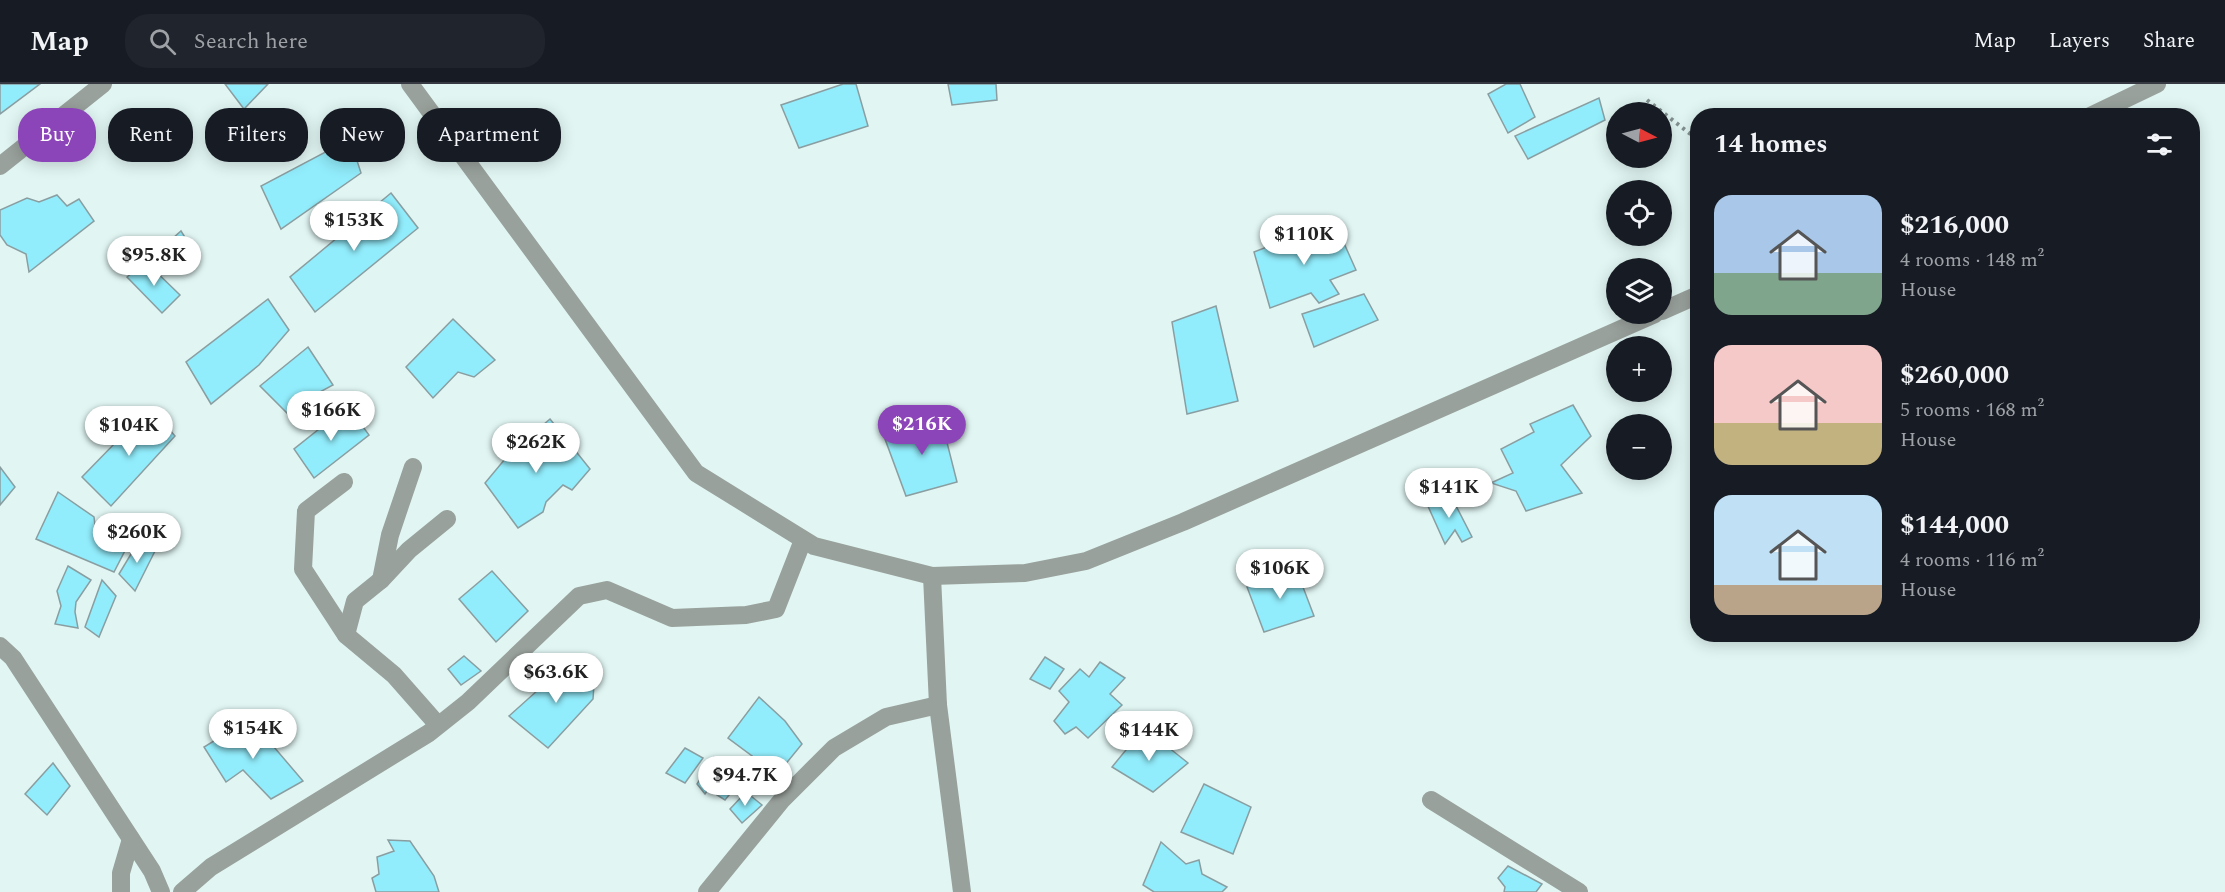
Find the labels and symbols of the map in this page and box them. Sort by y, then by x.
north arrow [1606,102,1672,168]
pin: $153K [312,201,396,252]
pin: $110K [1262,215,1346,266]
pin: $95.8K [105,236,203,287]
pin: $166K [289,391,373,442]
pin: $216K [880,405,964,456]
pin: $104K [87,406,171,457]
pin: $262K [494,423,578,474]
pin: $141K [1407,468,1491,519]
pin: $260K [95,513,179,564]
pin: $106K [1238,549,1322,600]
pin: $63.6K [507,653,605,704]
pin: $154K [211,709,295,760]
pin: $144K [1107,711,1191,762]
pin: $94.7K [696,756,794,807]

